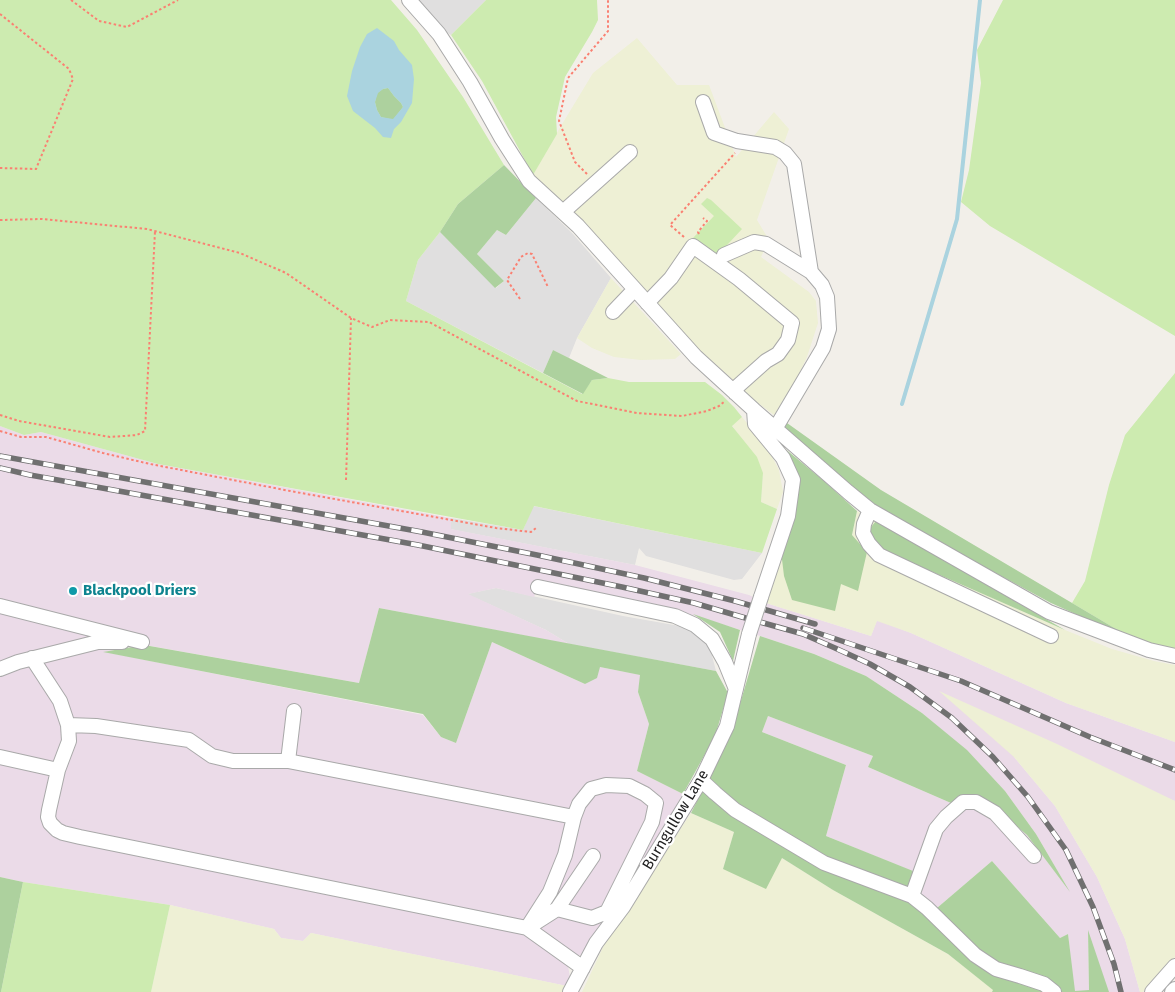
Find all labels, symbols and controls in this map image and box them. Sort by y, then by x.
place label: Blackpool Driers [83,582,196,600]
marker: Blackpool Driers [67,585,79,597]
street label: Burngullow Lane [639,767,713,873]

